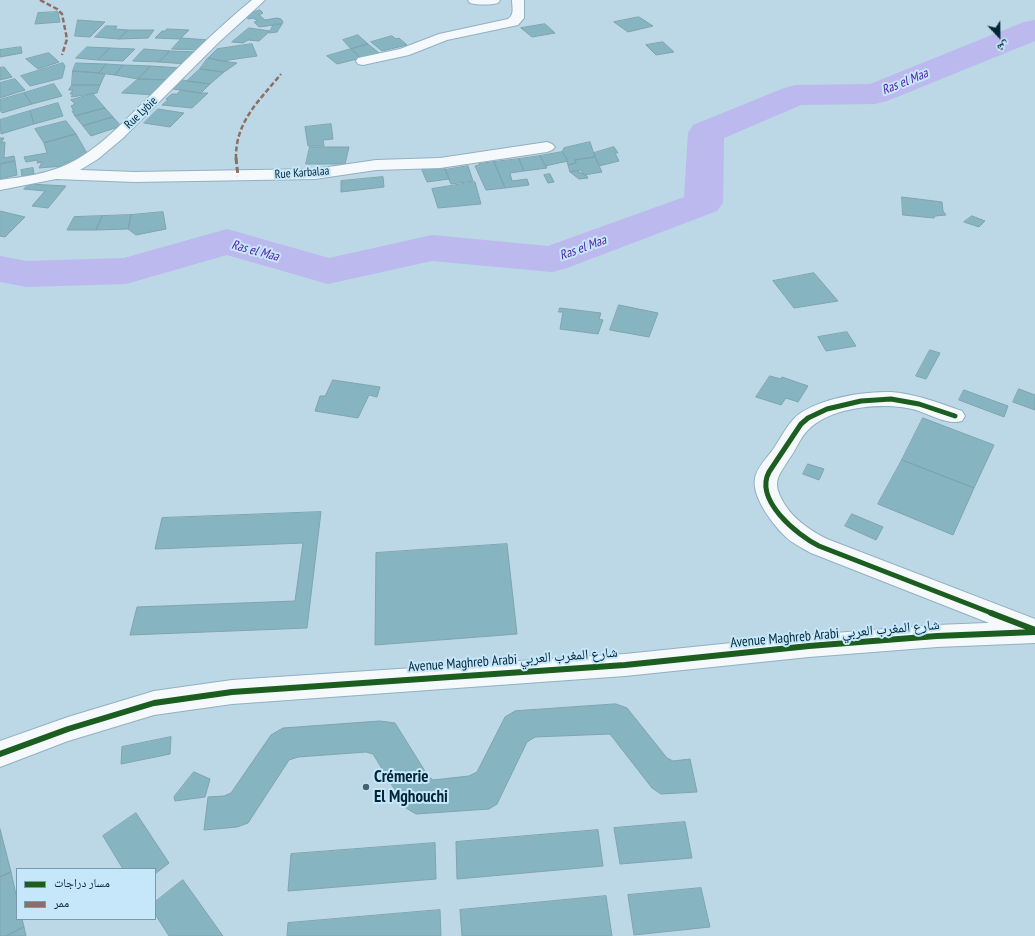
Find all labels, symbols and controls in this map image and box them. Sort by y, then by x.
north arrow [979,16,1019,56]
text: ش [995,38,1012,56]
water label: Ras el Maa [880,66,930,98]
street label: Rue Lybie [122,94,160,132]
street label: Rue Karbalaa [274,164,330,182]
water label: Ras el Maa [558,232,608,264]
water label: Ras el Maa [230,237,280,265]
street label: Avenue Maghreb Arabi شارع المغرب العربي [730,616,940,652]
street label: Avenue Maghreb Arabi شارع المغرب العربي [408,644,618,676]
place label: Crémerie El Mghouchi [374,767,448,807]
marker: Crémerie El Mghouchi [361,782,371,792]
legend [16,868,156,920]
text: مسار دراجات [54,875,110,890]
text: ممر [54,895,69,910]

